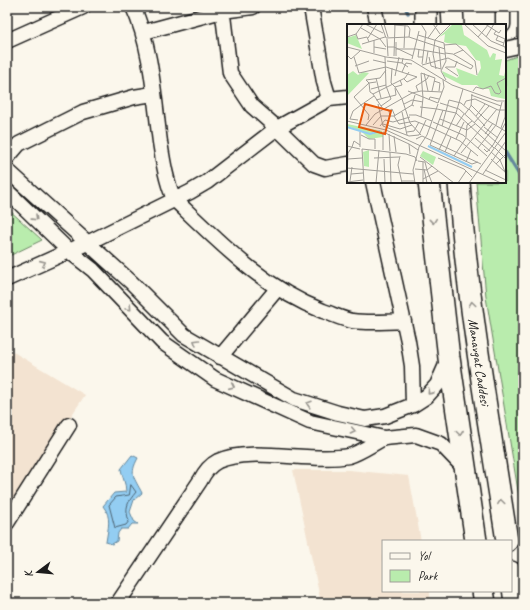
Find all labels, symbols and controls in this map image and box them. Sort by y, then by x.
inset map [347,24,506,183]
one-way arrow [30,213,38,221]
one-way arrow [429,218,438,224]
one-way arrow [38,260,46,268]
one-way arrow [468,301,477,308]
one-way arrow [124,303,132,311]
street label: Manavgat Caddesi [464,317,494,409]
one-way arrow [193,340,200,347]
one-way arrow [227,381,235,389]
one-way arrow [428,387,435,395]
one-way arrow [306,400,313,409]
one-way arrow [350,426,356,434]
one-way arrow [455,430,464,436]
one-way arrow [497,499,506,505]
legend [382,540,512,592]
text: Yol [418,548,432,564]
north arrow [18,552,58,592]
text: K [20,568,36,579]
text: Park [418,568,439,584]

